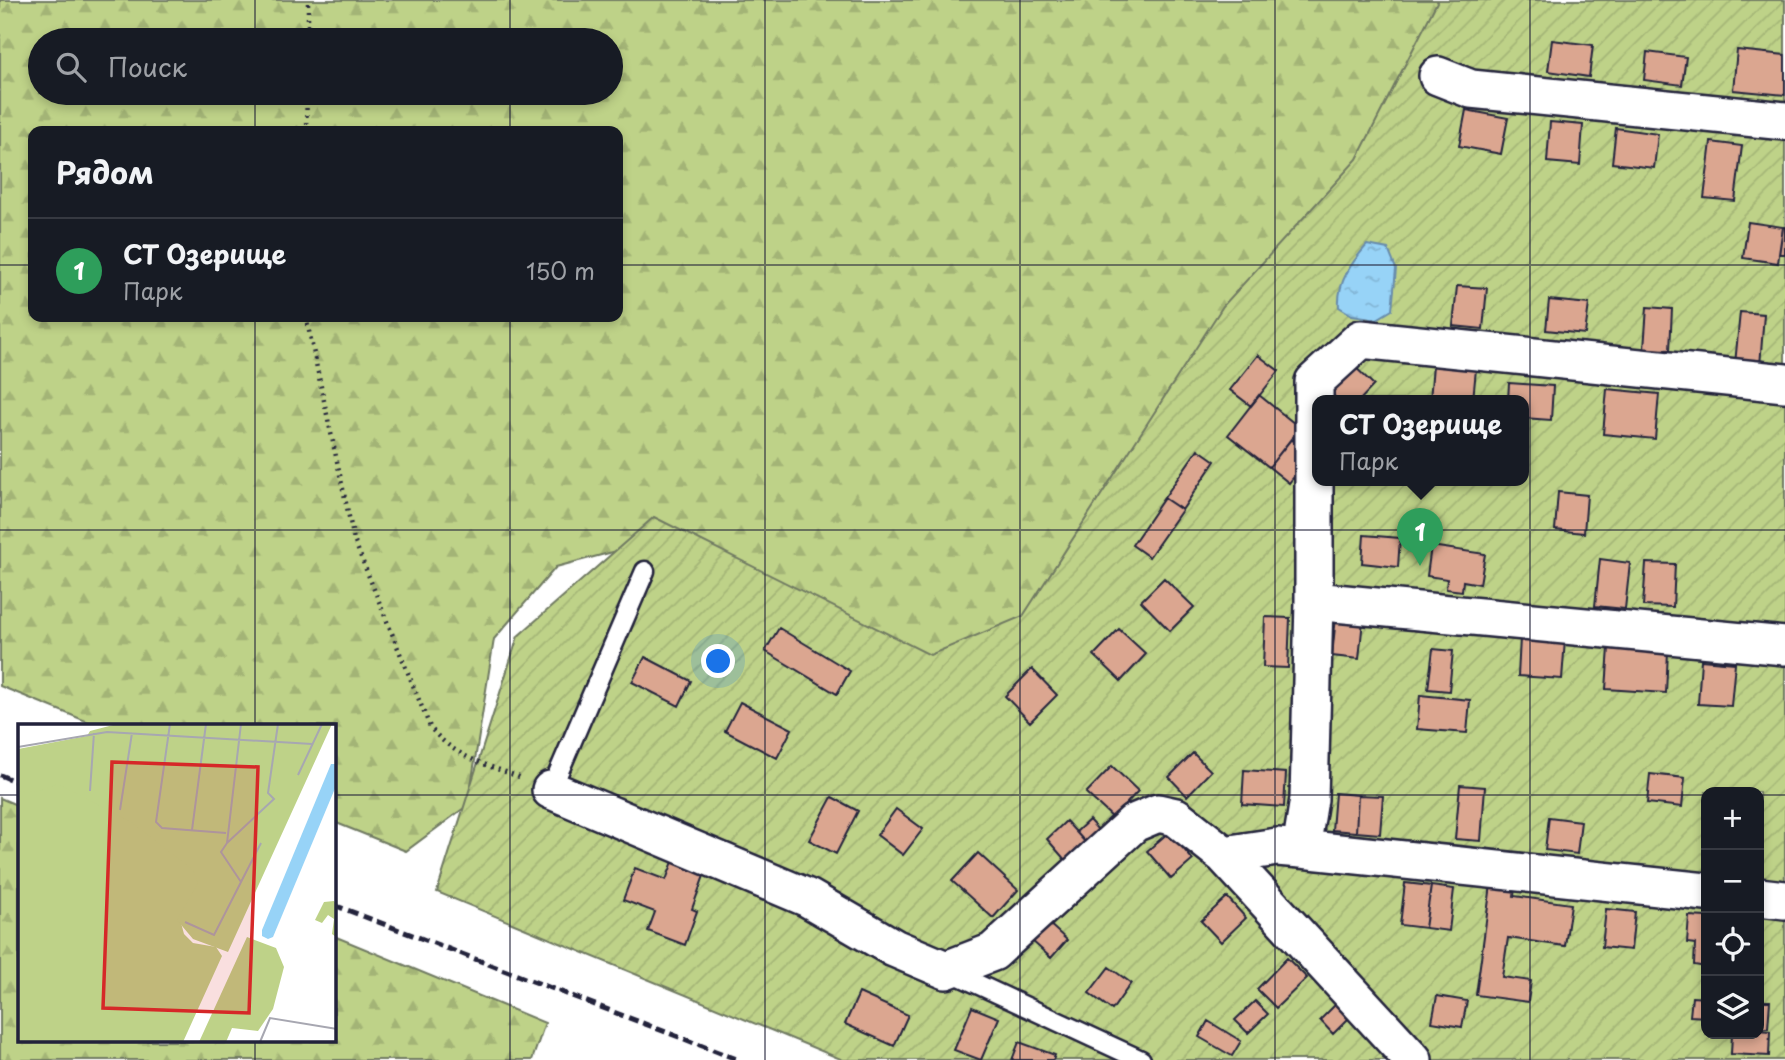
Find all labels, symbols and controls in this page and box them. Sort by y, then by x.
search box [28,28,623,105]
text: Поиск [108,47,187,86]
icon: search [52,48,90,86]
text: Рядом [56,149,154,194]
text: СТ Озерище [123,234,286,273]
text: 1 [74,253,85,288]
text: 150 m [526,253,595,288]
text: Парк [123,273,182,308]
popup [1312,395,1529,486]
text: СТ Озерище [1339,404,1502,443]
text: Парк [1339,443,1398,478]
pin: 1 [1397,508,1443,566]
your location [701,644,735,678]
inset map [18,724,336,1042]
map controls [1701,787,1764,1039]
button: + [1701,787,1764,850]
button: − [1701,850,1764,913]
button: locate [1701,913,1764,976]
button: layers [1701,976,1764,1039]

